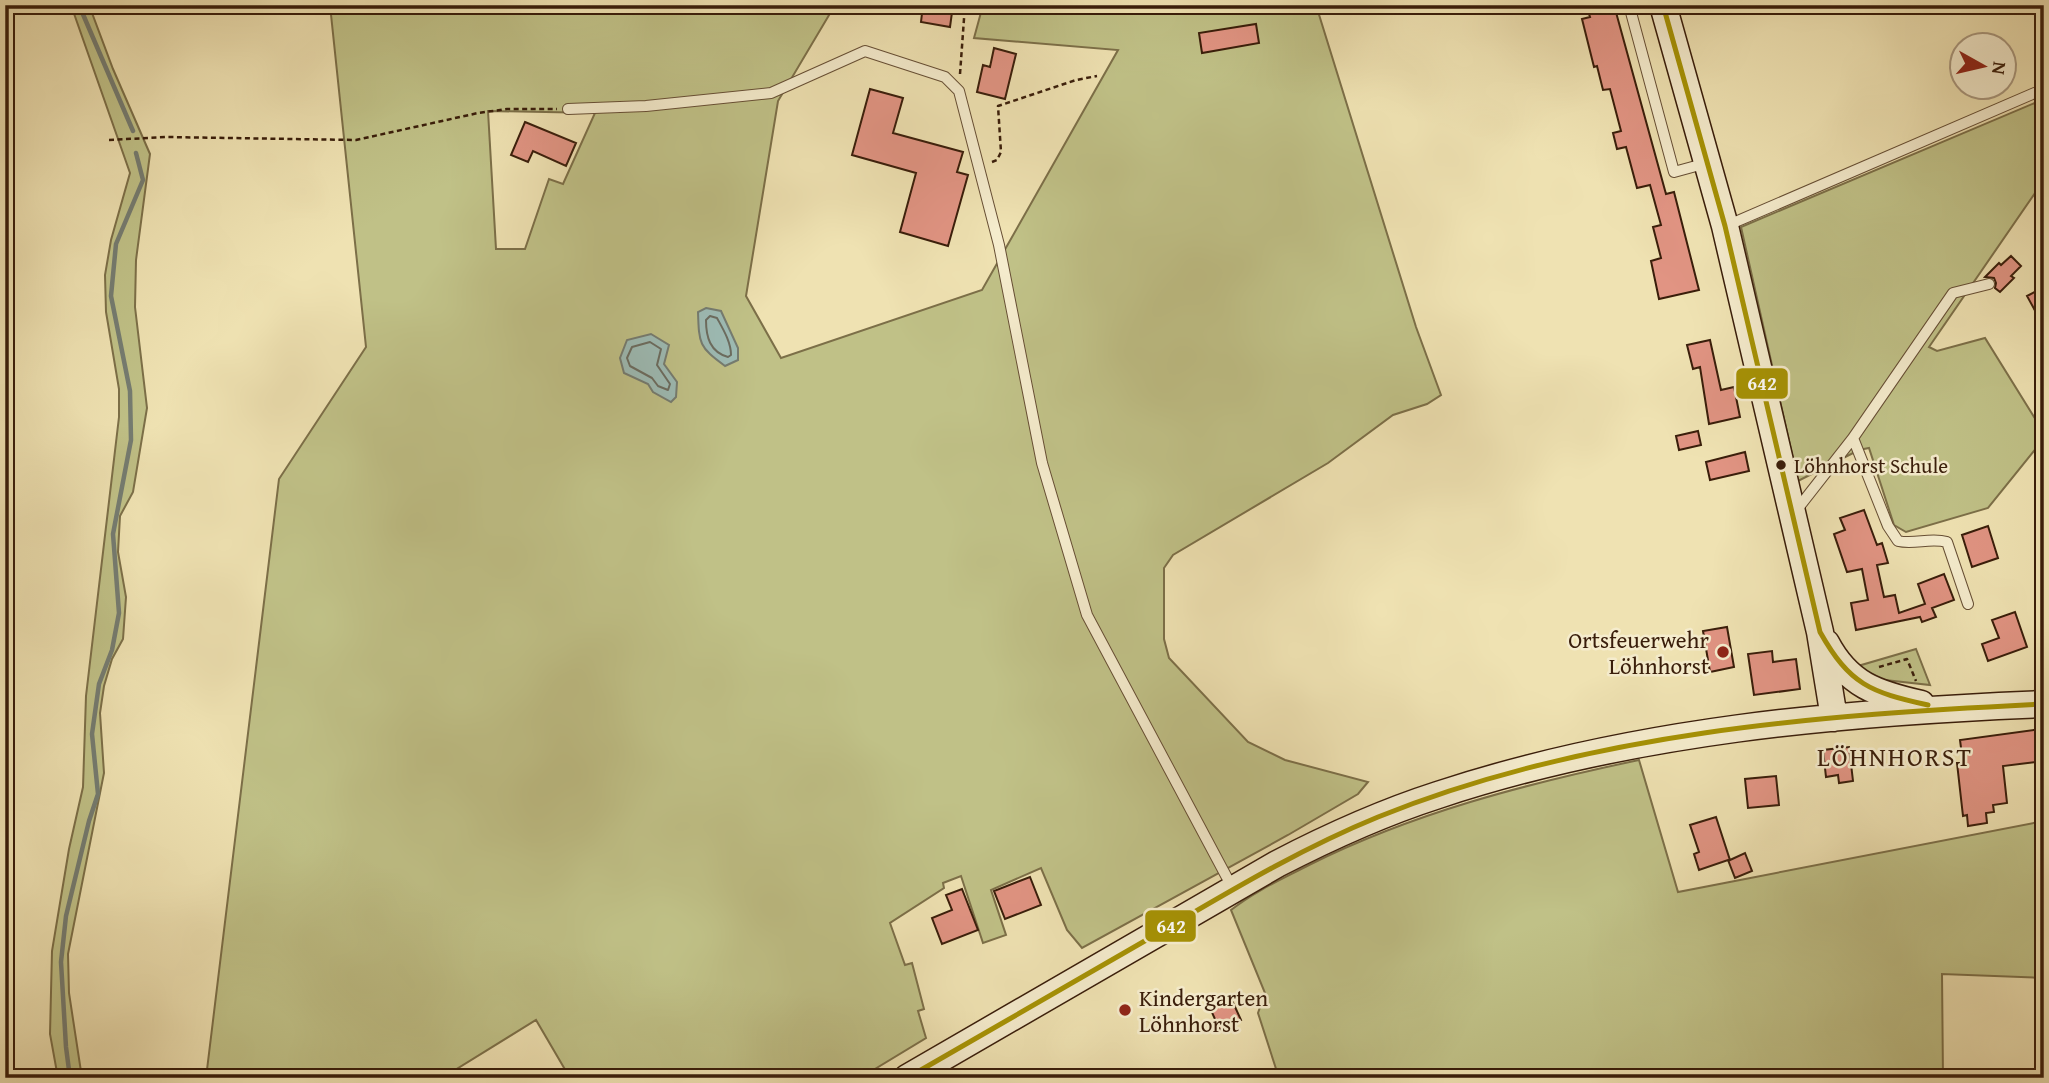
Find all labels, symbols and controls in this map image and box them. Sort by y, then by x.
north arrow [1948,32,2018,102]
text: N [1985,60,2015,77]
line badge: 642 [1735,367,1789,400]
text: 642 [1747,369,1777,397]
place label: Löhnhorst Schule [1794,450,1948,481]
marker: Löhnhorst Schule [1774,458,1788,472]
place label: Ortsfeuerwehr Löhnhorst [1568,623,1710,682]
marker: Ortsfeuerwehr Löhnhorst [1715,644,1731,660]
district label: LÖHNHORST [1817,737,1973,776]
line badge: 642 [1144,909,1197,943]
text: 642 [1156,912,1186,940]
place label: Kindergarten Löhnhorst [1139,981,1268,1040]
marker: Kindergarten Löhnhorst [1117,1002,1133,1018]

